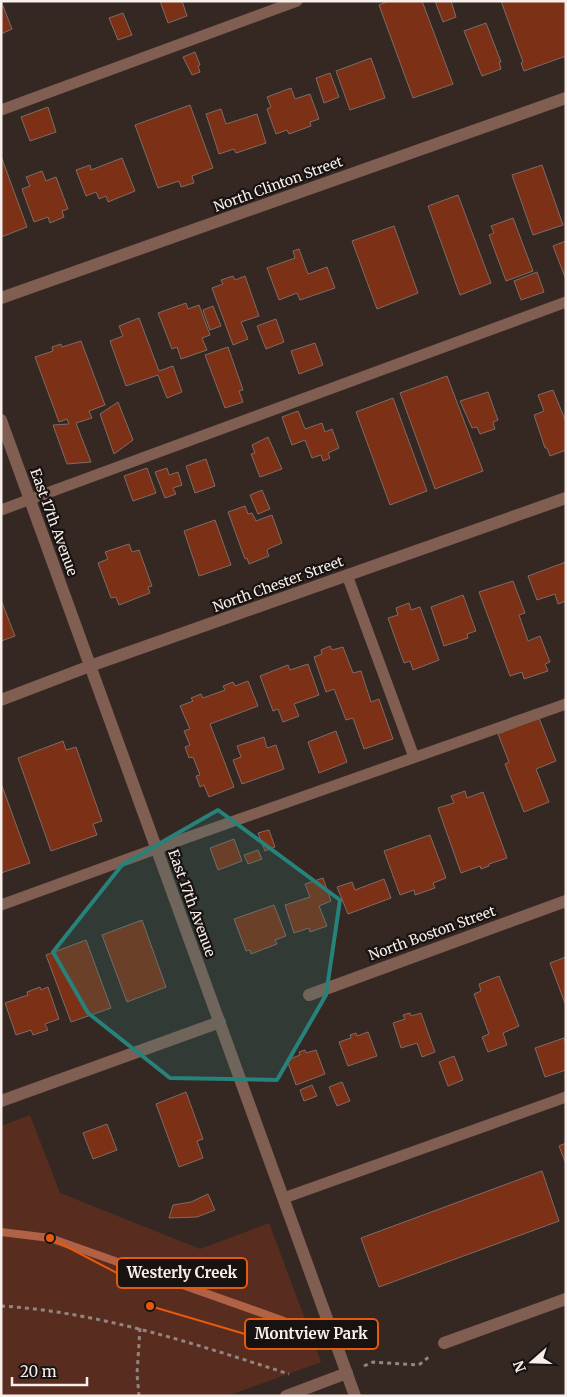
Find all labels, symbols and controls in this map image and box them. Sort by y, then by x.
street label: North Clinton Street [211,152,346,216]
street label: East 17th Avenue [26,466,82,578]
street label: North Chester Street [210,552,346,616]
street label: East 17th Avenue [164,847,220,959]
street label: North Boston Street [366,901,498,964]
callout: Westerly Creek [117,1258,247,1288]
text: Westerly Creek [126,1263,238,1282]
callout: Montview Park [245,1319,378,1349]
text: Montview Park [254,1324,368,1343]
north arrow [507,1337,557,1387]
scale bar [12,1354,88,1386]
text: N [509,1358,530,1375]
text: 20 m [20,1362,57,1381]

